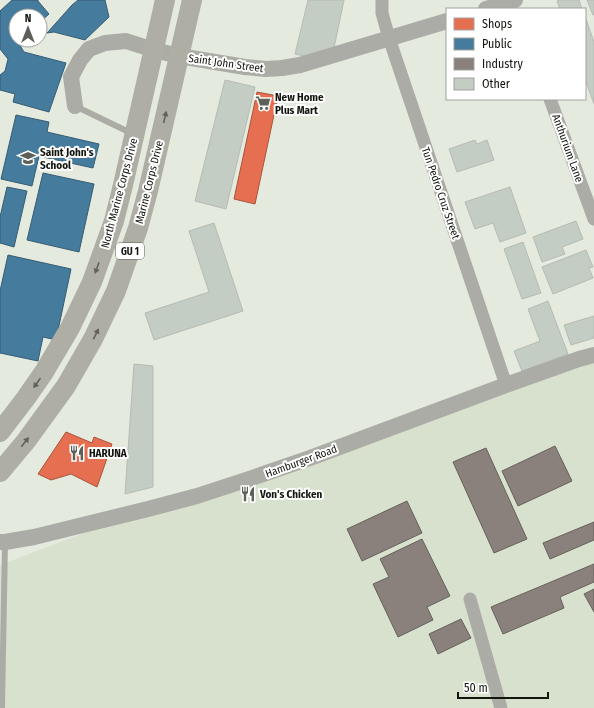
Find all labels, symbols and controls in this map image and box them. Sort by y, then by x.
north arrow [8,8,48,48]
legend [446,8,586,100]
text: N [25,12,31,25]
text: Shops [482,17,512,31]
text: Public [482,37,512,51]
street label: Saint John Street [188,52,265,75]
text: Industry [482,57,523,71]
text: Other [482,77,511,91]
place label: New Home Plus Mart [275,91,324,117]
supermarket icon: New Home Plus Mart [254,94,272,112]
one-way arrow [162,111,168,123]
street label: Anthurium Lane [549,112,586,184]
street label: North Marine Corps Drive [99,137,140,250]
street label: Marine Corps Drive [133,139,166,225]
street label: Tun Pedro Cruz Street [419,145,463,241]
place label: Saint John's School [40,146,94,172]
school or university icon: Saint John's School [19,149,37,167]
road number: GU 1 [116,243,144,259]
one-way arrow [93,263,99,275]
one-way arrow [93,328,99,339]
one-way arrow [33,378,41,388]
one-way arrow [21,437,29,448]
street label: Hamburger Road [263,442,339,480]
restaurant icon: HARUNA [68,444,86,462]
place label: HARUNA [89,447,128,460]
restaurant icon: Von's Chicken [239,485,257,503]
place label: Von's Chicken [259,488,323,501]
scale bar [458,674,548,700]
text: 50 m [464,681,488,695]

